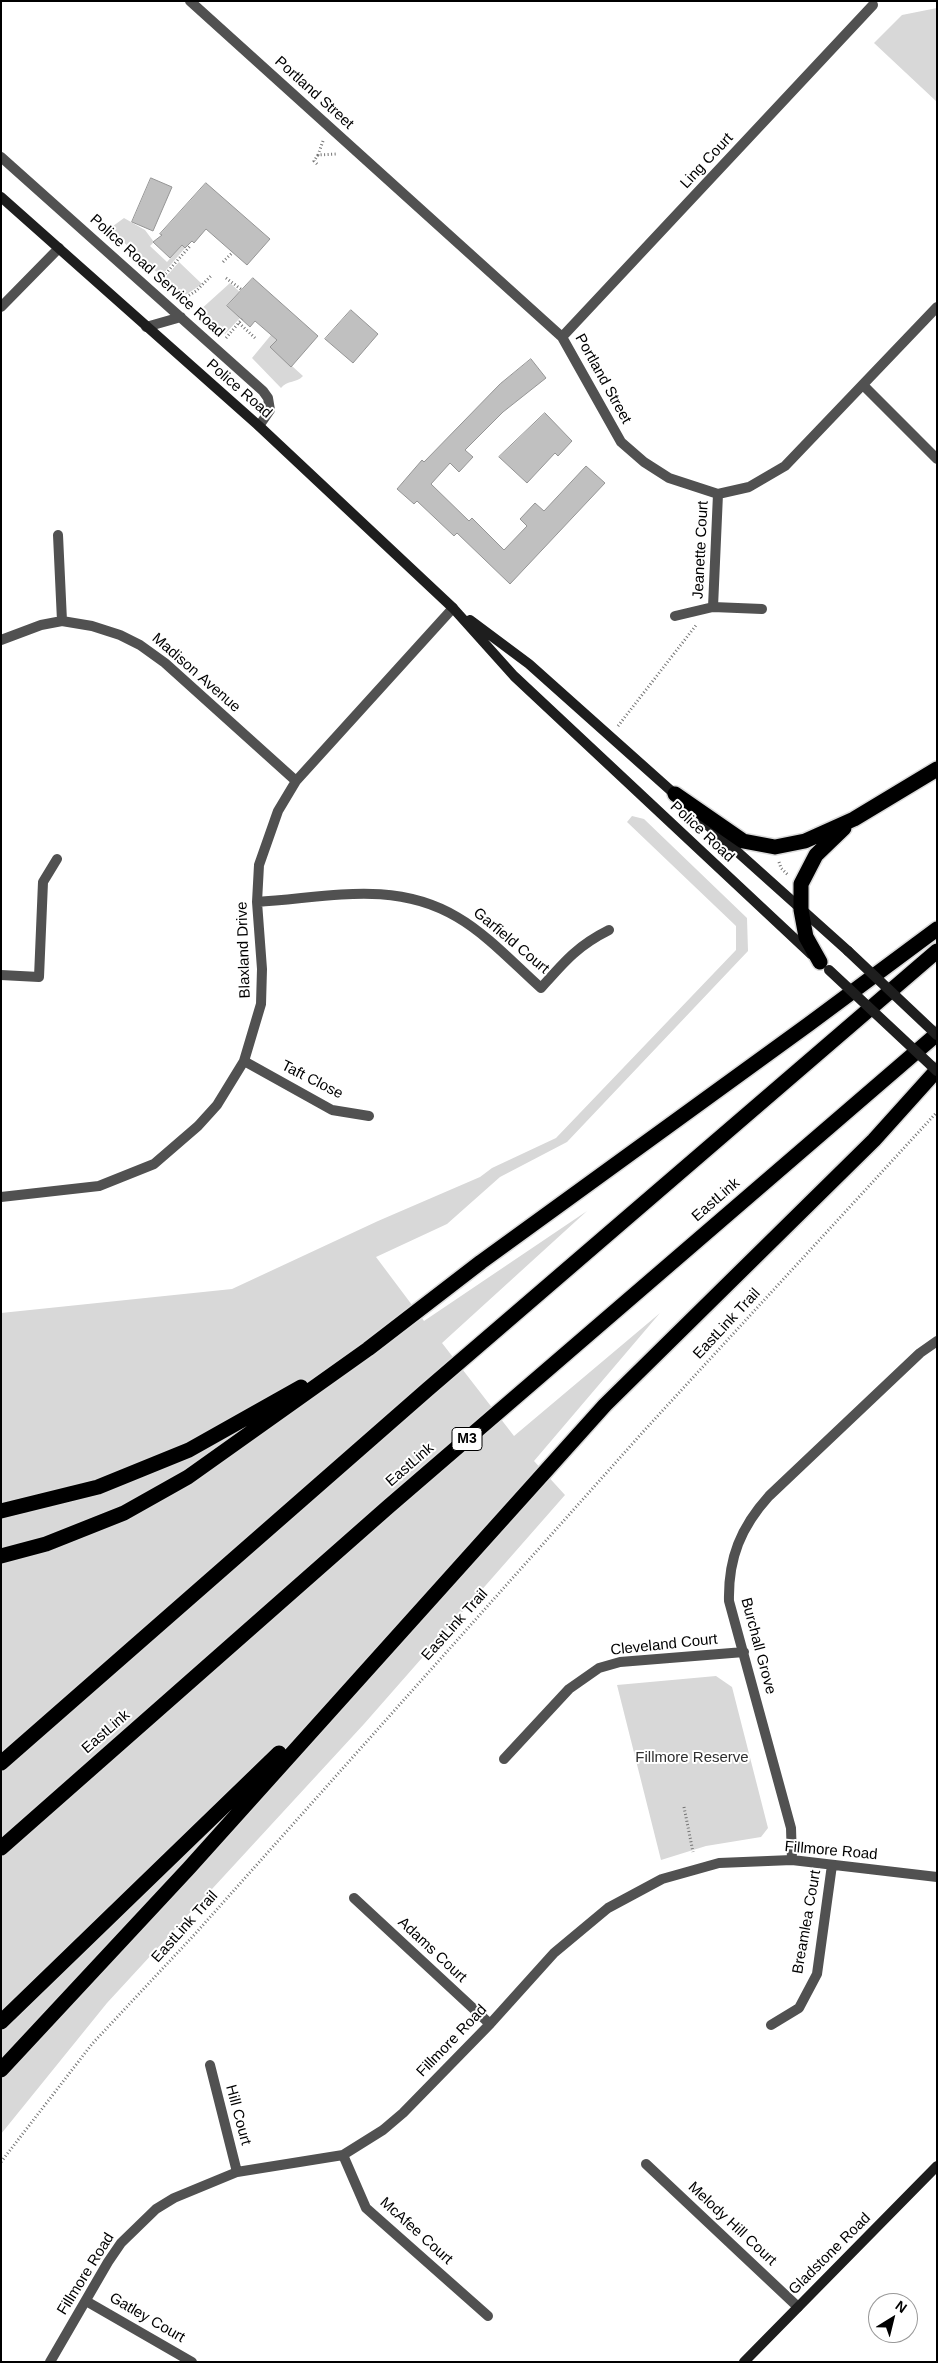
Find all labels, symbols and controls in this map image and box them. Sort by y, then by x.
street label: Portland Street [271,53,357,133]
street label: Ling Court [677,130,737,192]
street label: Police Road Service Road [86,211,228,341]
street label: Portland Street [571,331,635,427]
street label: Police Road [203,356,275,422]
street label: Jeanette Court [689,500,713,600]
street label: Madison Avenue [148,630,244,716]
street label: Police Road [666,798,738,866]
street label: Blaxland Drive [233,901,255,999]
street label: Garfield Court [469,904,553,978]
street label: Taft Close [278,1057,346,1103]
street label: EastLink [688,1174,744,1226]
street label: EastLink Trail [690,1285,764,1363]
road number: M3 [452,1428,482,1450]
street label: EastLink [382,1439,438,1491]
street label: EastLink Trail [418,1585,492,1665]
street label: Burchall Grove [736,1596,780,1696]
street label: Cleveland Court [610,1630,718,1660]
street label: EastLink [78,1706,134,1758]
park label: Fillmore Reserve [635,1749,749,1767]
street label: Fillmore Road [784,1838,878,1864]
street label: Breamlea Court [789,1869,825,1975]
street label: EastLink Trail [148,1887,222,1967]
street label: Adams Court [394,1914,470,1986]
street label: Fillmore Road [413,2001,491,2081]
street label: Hill Court [221,2083,255,2147]
street label: Melody Hill Court [684,2178,780,2270]
street label: McAfee Court [376,2194,456,2268]
street label: Gladstone Road [785,2209,875,2299]
street label: Fillmore Road [54,2230,118,2318]
street label: Gatley Court [106,2289,188,2347]
north arrow [868,2293,918,2343]
text: N [892,2297,910,2316]

